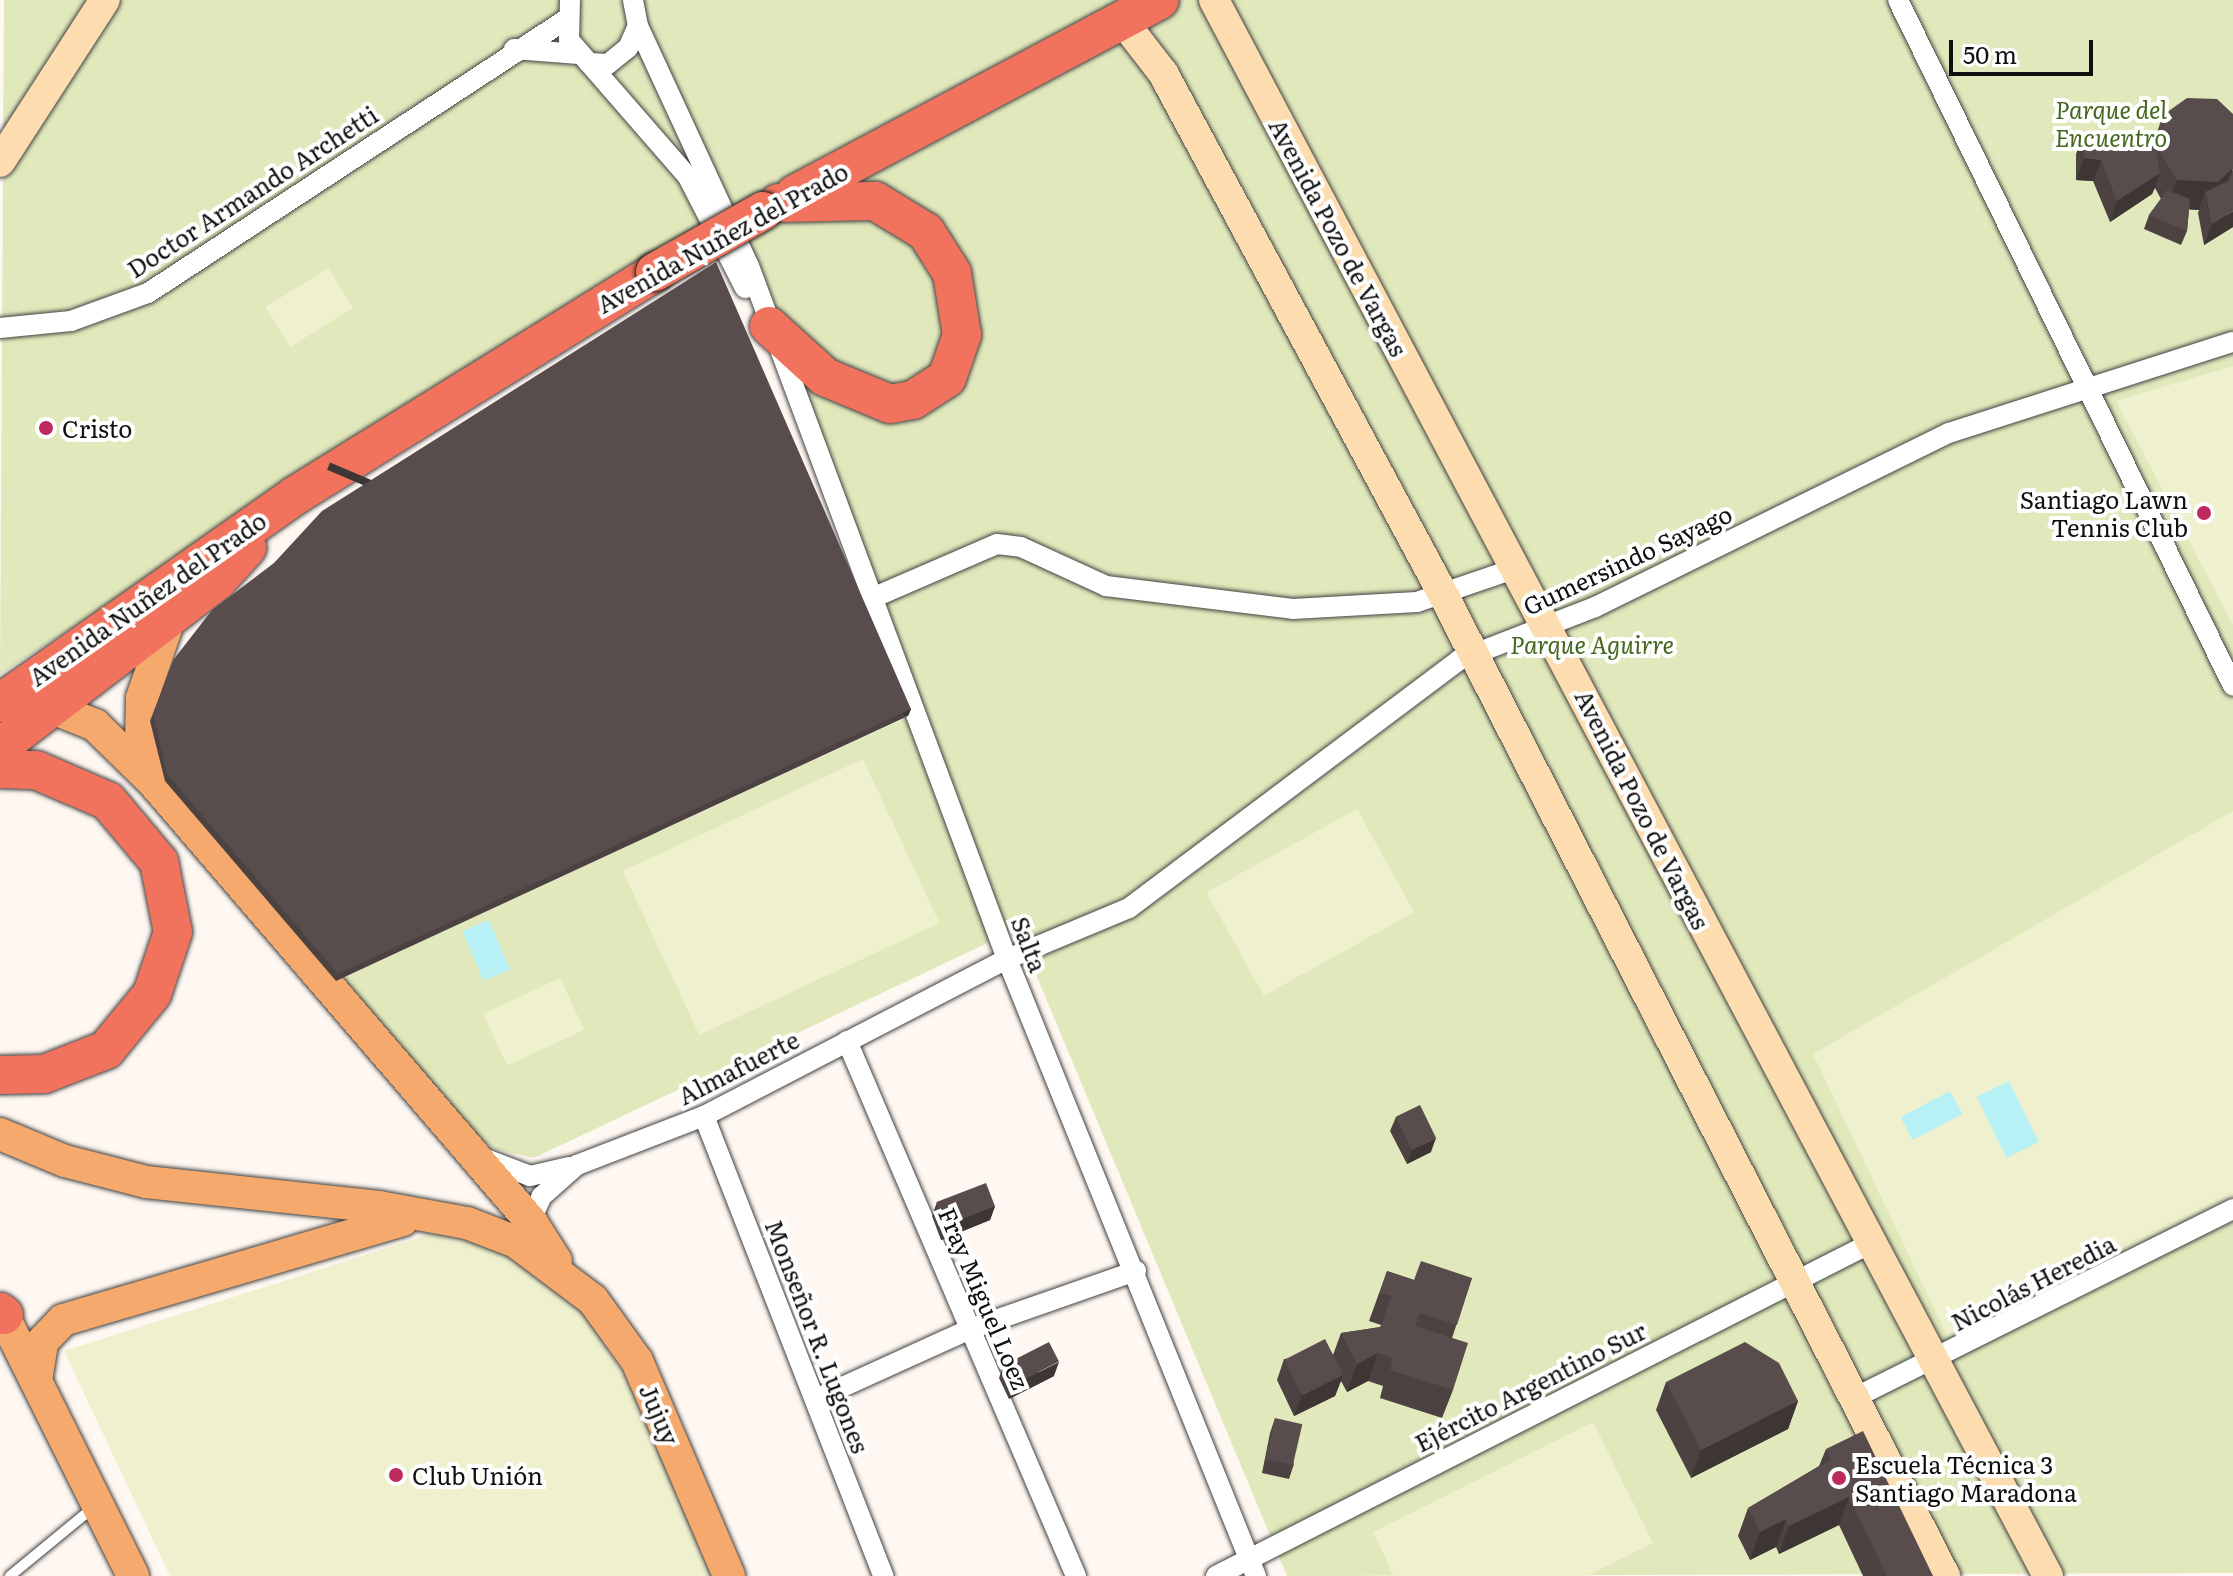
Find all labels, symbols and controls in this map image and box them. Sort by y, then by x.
scale bar [1953,24,2097,74]
text: 50 m [1963,36,2017,71]
park label: Parque del Encuentro [2055,95,2167,151]
street label: Doctor Armando Archetti [121,99,383,283]
street label: Avenida Pozo de Vargas [1264,113,1414,361]
street label: Avenida Nuñez del Prado [591,156,853,318]
place label: Cristo [62,414,132,442]
marker: Cristo [37,419,55,437]
place label: Santiago Lawn Tennis Club [2020,485,2188,541]
street label: Gumersindo Sayago [1518,498,1736,620]
marker: Santiago Lawn Tennis Club [2195,504,2213,522]
street label: Avenida Nuñez del Prado [23,505,271,691]
park label: Parque Aguirre [1510,630,1674,658]
street label: Avenida Pozo de Vargas [1570,684,1716,934]
street label: Salta [1006,912,1054,976]
street label: Almafuerte [673,1024,803,1110]
street label: Fray Miguel Loez [934,1203,1036,1393]
street label: Monseñor R. Lugones [760,1215,876,1457]
street label: Nicolás Heredia [1946,1228,2120,1336]
street label: Ejército Argentino Sur [1410,1315,1650,1457]
street label: Jujuy [634,1379,686,1449]
place label: Escuela Técnica 3 Santiago Maradona [1855,1450,2077,1506]
place label: Club Unión [412,1461,543,1489]
marker: Club Unión [387,1466,405,1484]
marker: Escuela Técnica 3 Santiago Maradona [1830,1469,1848,1487]

